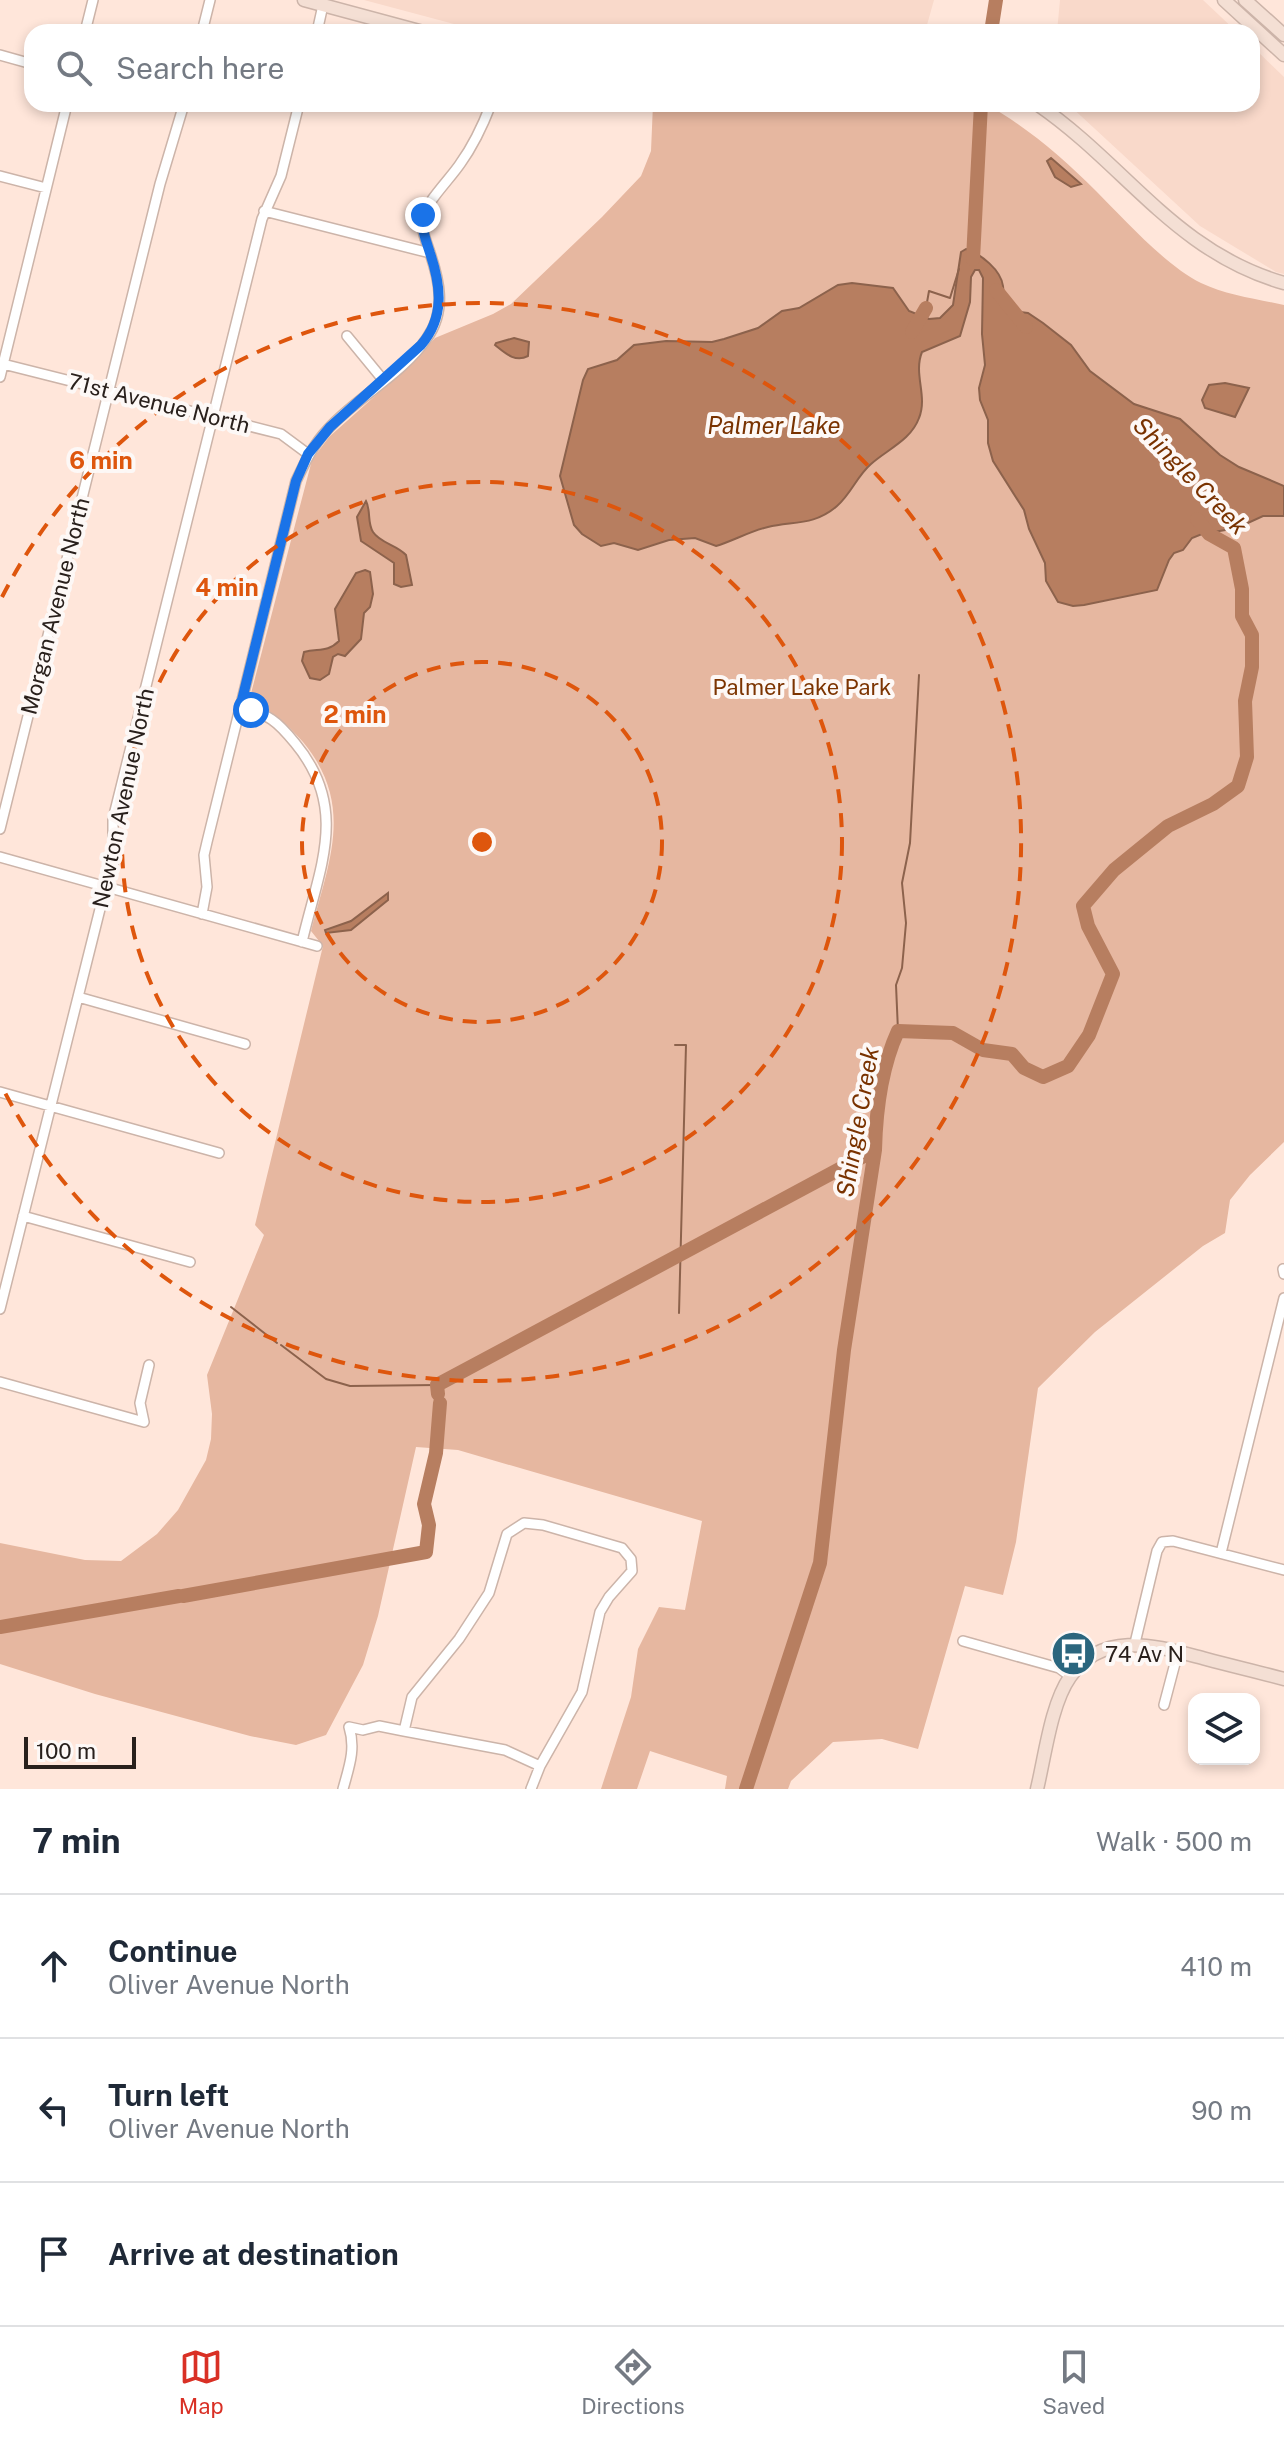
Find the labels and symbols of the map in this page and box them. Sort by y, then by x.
route end [405,197,441,233]
street label: 71st Avenue North [65,368,253,438]
water label: Palmer Lake [707,411,841,439]
water label: Shingle Creek [1128,411,1254,540]
text: 6 min [69,446,133,474]
street label: Morgan Avenue North [15,495,95,717]
text: 4 min [195,573,259,601]
park label: Palmer Lake Park [713,674,891,700]
street label: Newton Avenue North [87,686,159,910]
route start [233,692,269,728]
text: 2 min [324,700,386,728]
centre of rings [468,828,496,856]
water label: Shingle Creek [830,1044,884,1199]
bus stop icon: 74 Av N [1050,1630,1098,1678]
place label: 74 Av N [1105,1641,1184,1667]
scale bar [24,1733,136,1769]

